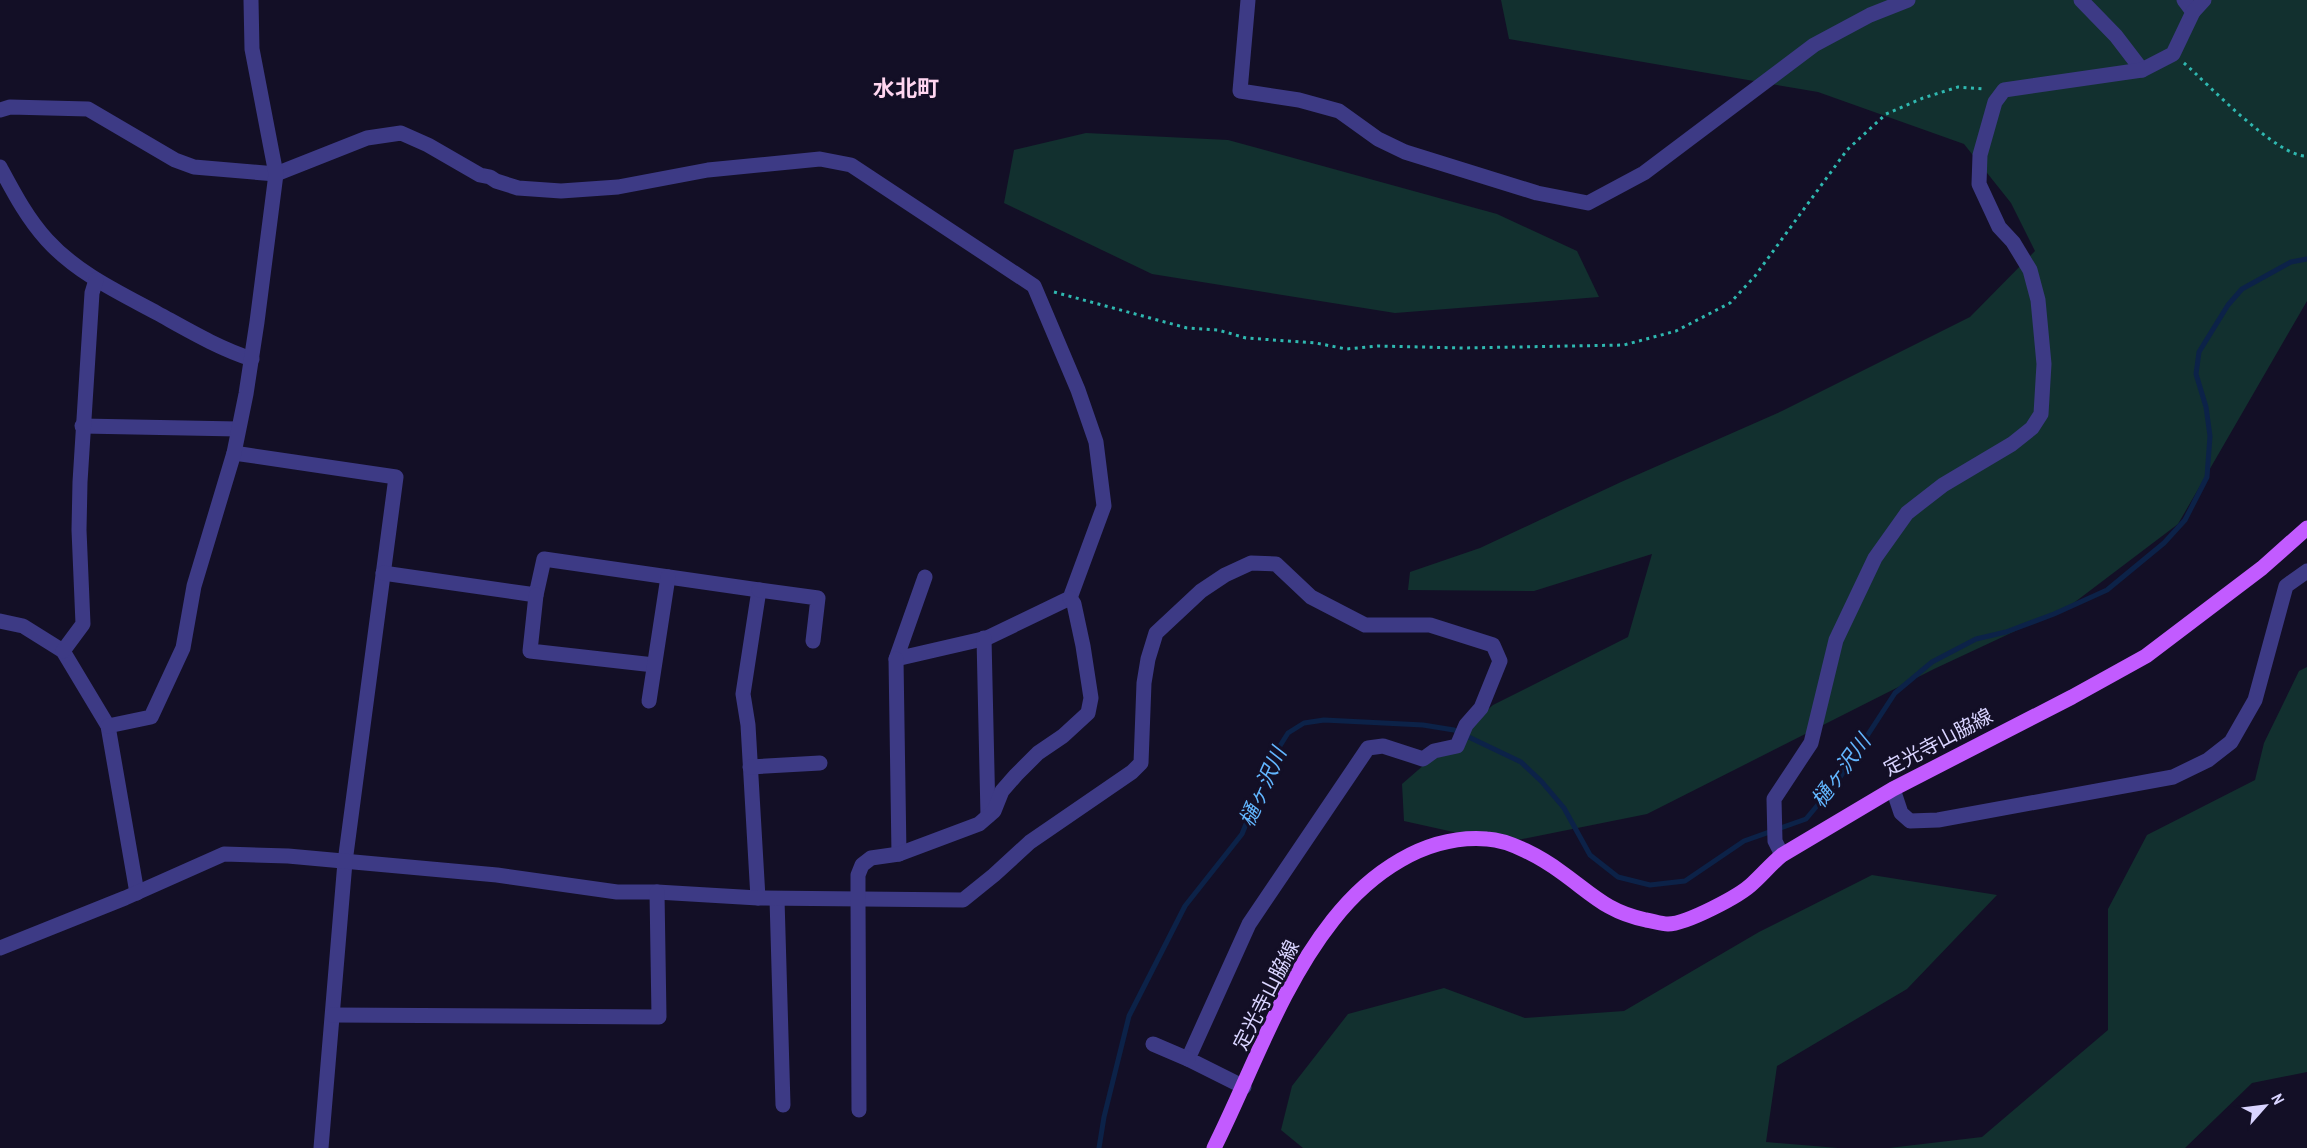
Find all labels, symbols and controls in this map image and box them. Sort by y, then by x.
district label: 水北町 [873,73,939,103]
street label: 定光寺山脇線 [1878,701,1997,782]
water label: 樋ヶ沢川 [1804,727,1878,813]
water label: 樋ヶ沢川 [1232,741,1294,831]
street label: 定光寺山脇線 [1226,935,1305,1054]
north arrow [2235,1076,2295,1136]
text: N [2266,1090,2290,1108]

